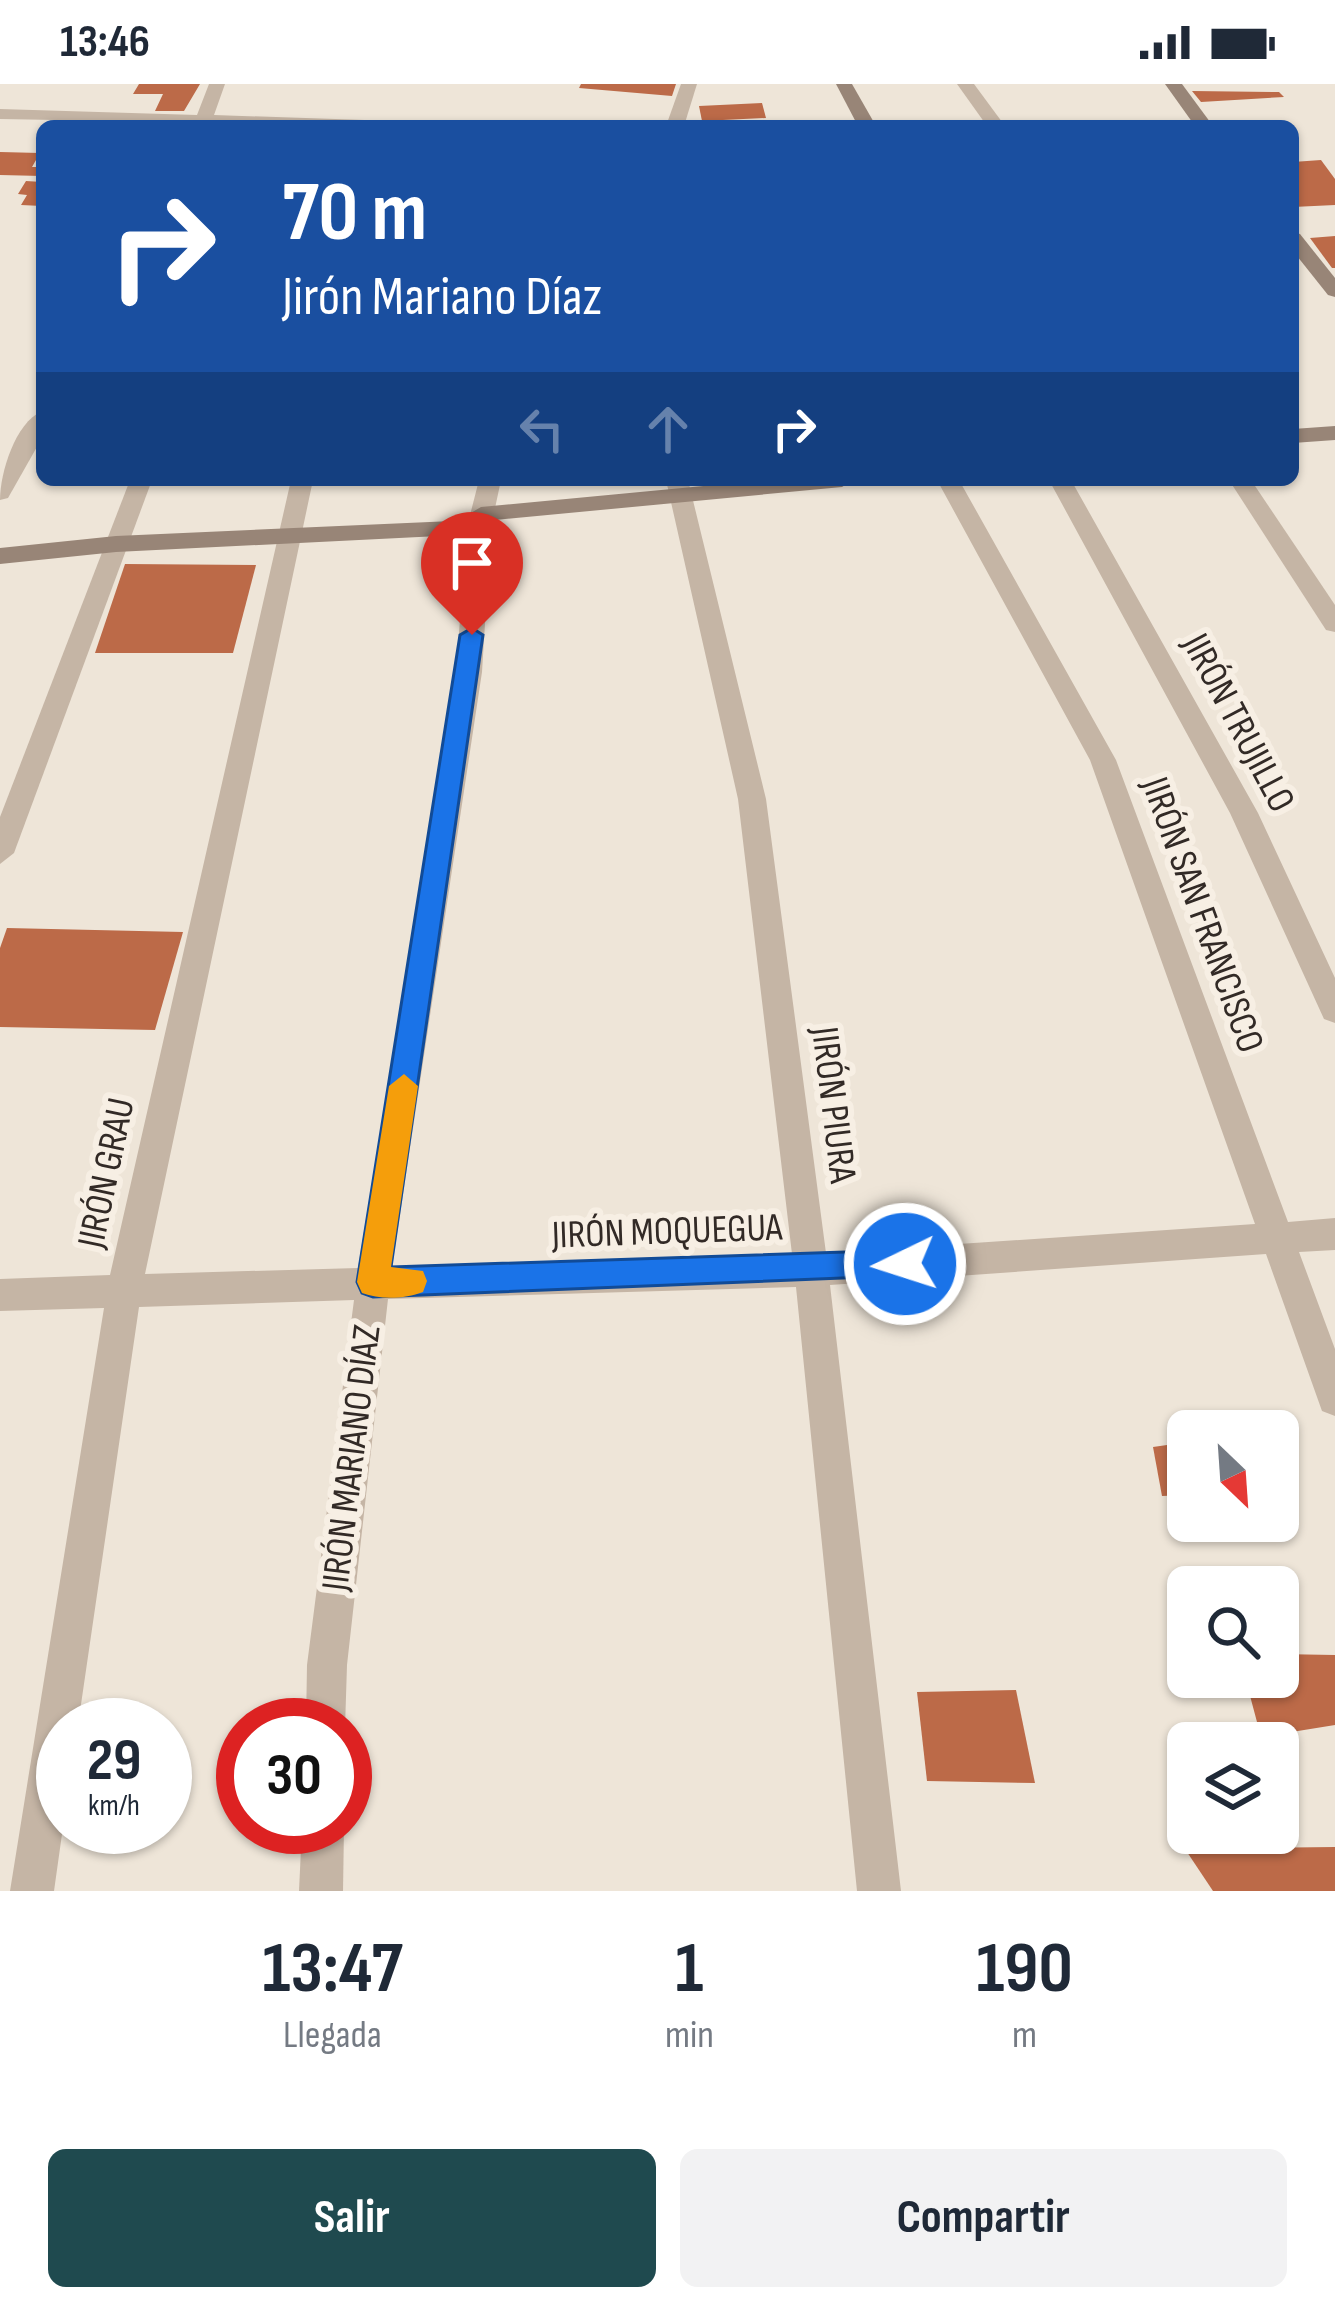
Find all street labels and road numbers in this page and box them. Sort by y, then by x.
street label: JIRÓN TRUJILLO [1171,625,1304,820]
street label: JIRÓN SAN FRANCISCO [1130,770,1274,1059]
street label: JIRÓN PIURA [800,1023,866,1186]
street label: JIRÓN GRAU [68,1094,146,1253]
street label: JIRÓN MOQUEGUA [550,1204,783,1260]
street label: JIRÓN MARIANO DÍAZ [312,1323,392,1594]

